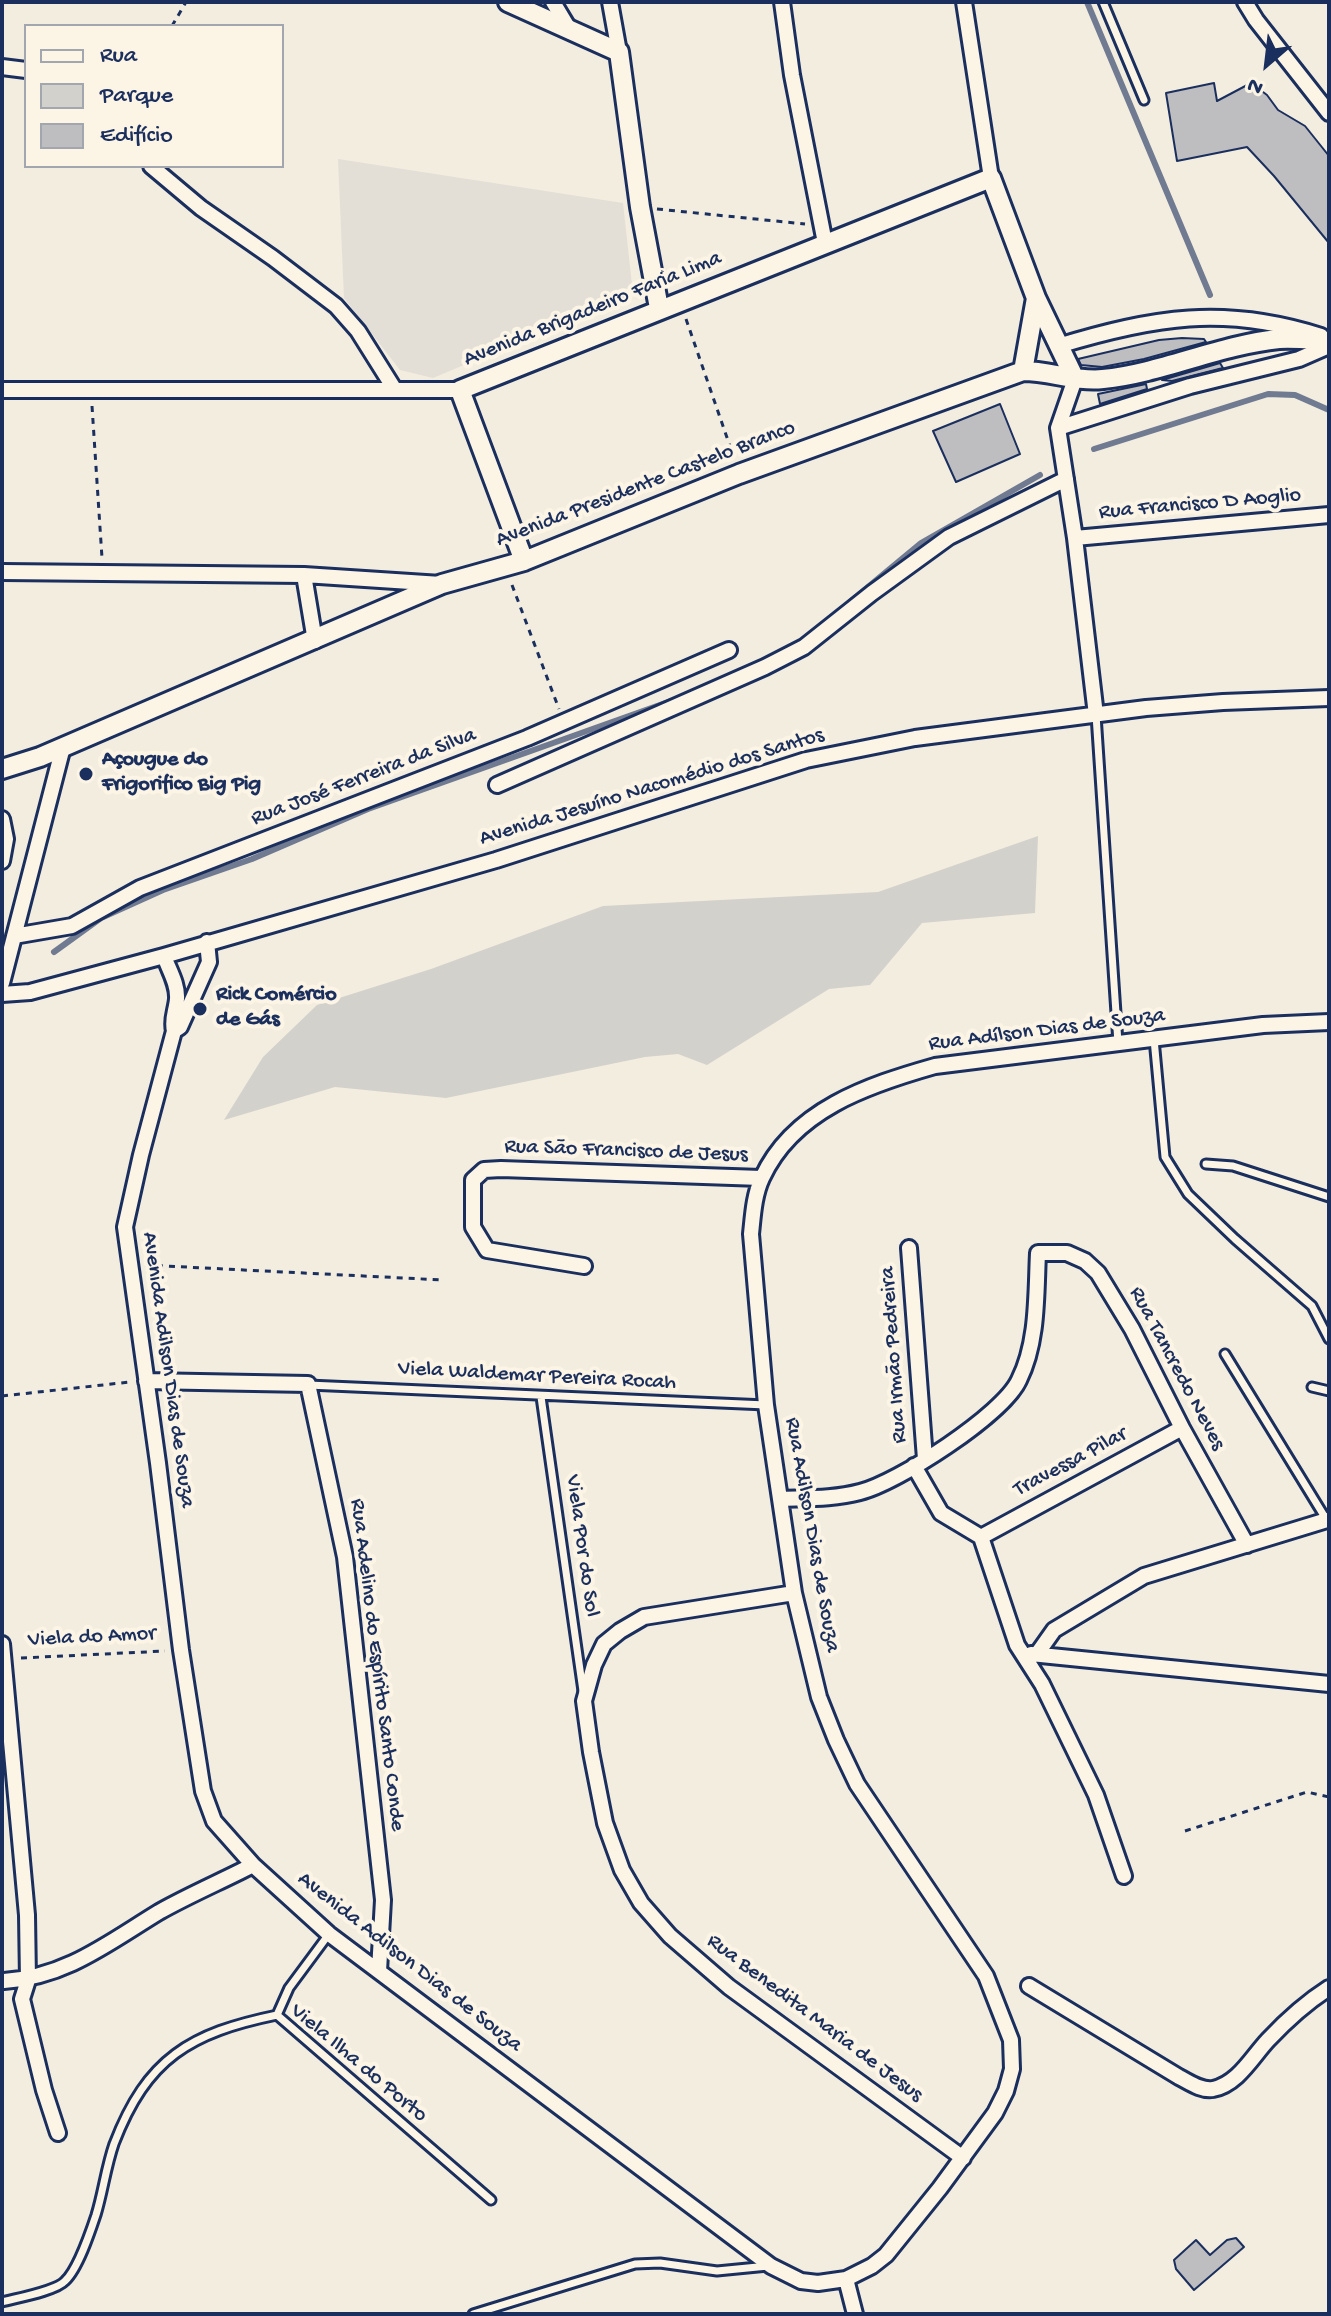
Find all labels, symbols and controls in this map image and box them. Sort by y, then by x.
legend [24,24,284,168]
north arrow [1227,24,1307,104]
text: Rua [100,42,137,71]
text: N [1243,70,1268,100]
text: Parque [100,82,173,111]
text: Edifício [100,122,173,151]
street label: Avenida Brigadeiro Faria Lima [460,246,726,374]
street label: Avenida Presidente Castelo Branco [493,416,799,554]
street label: Rua Francisco D Aoglio [1098,483,1302,527]
street label: Rua José Ferreira da Silva [248,723,480,833]
street label: Avenida Jesuíno Nacomédio dos Santos [477,723,827,853]
place label: Açougue do Frigorifico Big Pig [102,748,261,800]
marker: Açougue do Frigorifico Big Pig [77,765,95,783]
place label: Rick Comércio de Gás [216,983,337,1034]
marker: Rick Comércio de Gás [191,1000,209,1018]
street label: Rua Adílson Dias de Souza [927,1003,1167,1059]
street label: Rua São Francisco de Jesus [504,1135,748,1169]
street label: Avenida Adilson Dias de Souza [135,1230,199,1510]
street label: Rua Irmão Pedreira [876,1266,914,1444]
street label: Rua Tancredo Neves [1122,1283,1230,1455]
street label: Viela Waldemar Pereira Rocah [397,1357,677,1397]
street label: Rua Adilson Dias de Souza [777,1416,845,1654]
street label: Travessa Pilar [1010,1422,1132,1504]
street label: Viela Por do Sol [558,1473,604,1619]
street label: Rua Adelino do Espírito Santo Conde [342,1497,410,1833]
street label: Viela do Amor [27,1621,157,1655]
street label: Avenida Adilson Dias de Souza [291,1867,527,2059]
street label: Rua Benedita Maria de Jesus [701,1929,927,2109]
street label: Viela Ilha do Porto [284,1999,432,2129]

